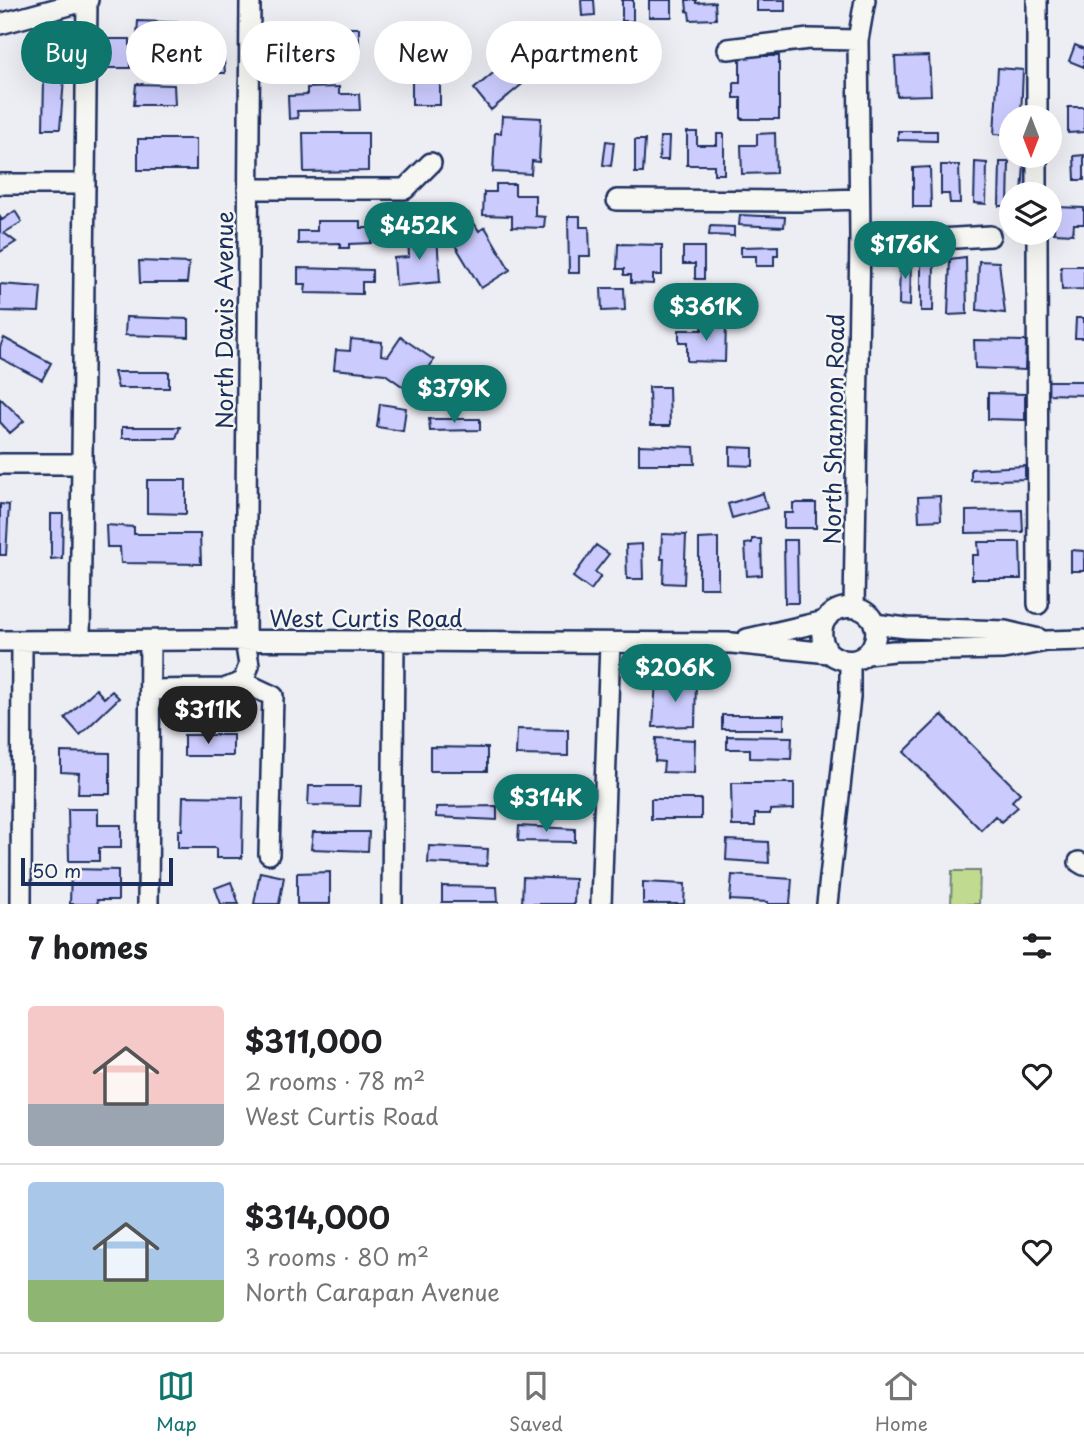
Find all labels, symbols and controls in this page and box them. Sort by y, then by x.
chip: Buy [21,21,112,84]
chip: Rent [126,21,227,84]
chip: Filters [241,21,360,84]
chip: New [374,21,472,84]
chip: Apartment [486,21,662,84]
north arrow [999,105,1062,168]
map controls [999,105,1062,245]
button: layers [999,182,1062,245]
pin: $452K [370,202,468,262]
text: $452K [380,207,458,242]
street label: North Davis Avenue [206,211,241,429]
pin: $176K [856,222,954,281]
text: $176K [870,226,940,261]
pin: $361K [657,284,755,343]
text: $361K [670,288,742,323]
street label: North Shannon Road [813,313,853,545]
pin: $379K [405,366,503,425]
text: $379K [418,370,490,405]
street label: West Curtis Road [269,600,463,635]
pin: $206K [626,644,724,704]
text: $206K [635,649,715,684]
pin: $311K [159,686,257,746]
text: $311K [174,691,242,726]
pin: $314K [497,774,595,834]
text: $314K [509,779,583,814]
scale bar [21,855,173,887]
text: 50 m [32,856,81,884]
text: 7 homes [28,924,148,969]
icon: filters [1018,927,1056,965]
text: $311,000 [245,1018,382,1063]
icon: home [84,1034,168,1118]
icon: heart [1018,1057,1056,1095]
text: 2 rooms · 78 m² [245,1063,425,1098]
text: West Curtis Road [245,1098,439,1133]
text: $314,000 [245,1194,390,1239]
icon: home [84,1210,168,1294]
icon: heart [1018,1233,1056,1271]
text: 3 rooms · 80 m² [245,1239,429,1274]
text: North Carapan Avenue [245,1274,500,1309]
tab: Map [156,1367,197,1437]
tab: Saved [509,1367,563,1437]
tab: Home [875,1367,928,1437]

